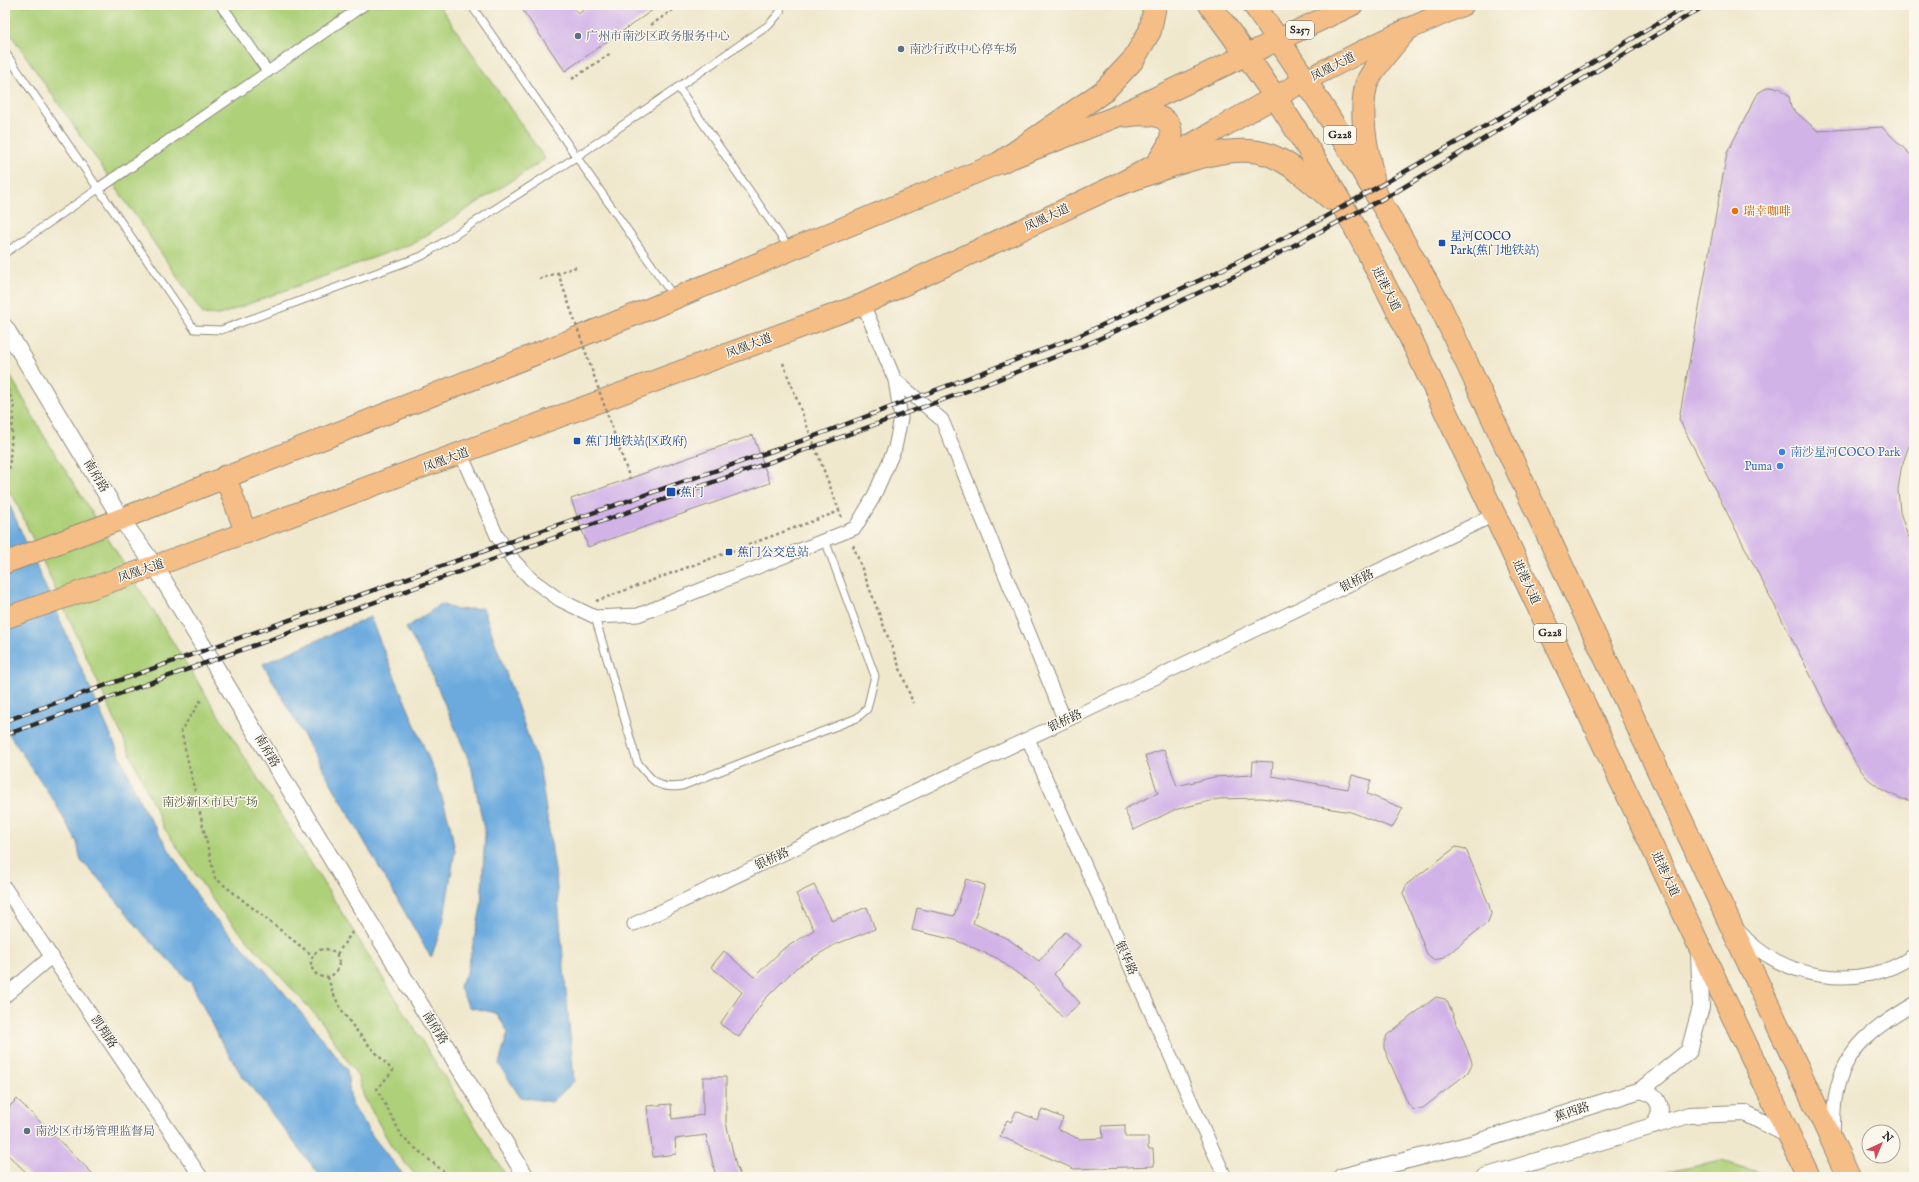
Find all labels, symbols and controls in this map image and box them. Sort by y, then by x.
road number: S257 [1286,21,1314,39]
place label: 广州市南沙区政务服务中心 [586,29,730,44]
marker: 广州市南沙区政务服务中心 [573,31,583,41]
place label: 南沙行政中心停车场 [909,42,1017,57]
marker: 南沙行政中心停车场 [896,44,906,54]
street label: 凤凰大道 [1308,49,1358,85]
road number: G228 [1324,126,1356,144]
street label: 凤凰大道 [1022,201,1072,235]
place label: 瑞幸咖啡 [1743,204,1791,219]
marker: 瑞幸咖啡 [1730,206,1740,216]
place label: 星河COCO Park(蕉门地铁站) [1450,229,1539,258]
marker: 星河COCO Park(蕉门地铁站) [1437,238,1447,248]
street label: 进港大道 [1368,264,1404,314]
street label: 凤凰大道 [724,330,774,362]
place label: 蕉门地铁站(区政府) [585,434,687,449]
marker: 蕉门地铁站(区政府) [572,436,582,446]
street label: 凤凰大道 [421,445,471,475]
place label: 南沙星河COCO Park [1790,445,1901,460]
marker: 南沙星河COCO Park [1777,447,1787,457]
street label: 南府路 [80,457,112,495]
place label: Puma [1744,459,1773,474]
marker: Puma [1775,461,1785,471]
place label: 蕉门 [680,485,704,500]
marker: 蕉门 [665,486,677,498]
place label: 蕉门公交总站 [737,545,809,560]
marker: 蕉门公交总站 [724,547,734,557]
street label: 凤凰大道 [116,556,166,586]
street label: 进港大道 [1509,557,1543,607]
street label: 银桥路 [1338,566,1376,596]
road number: G228 [1534,624,1566,642]
street label: 银桥路 [1046,707,1084,735]
street label: 南府路 [251,732,283,770]
park label: 南沙新区市民广场 [162,795,258,810]
street label: 银桥路 [753,845,791,873]
street label: 进港大道 [1648,849,1682,899]
street label: 银华路 [1112,938,1140,978]
street label: 南府路 [419,1009,451,1047]
street label: 凯翔路 [88,1013,120,1051]
street label: 蕉西路 [1553,1099,1591,1125]
place label: 南沙区市场管理监督局 [35,1124,155,1139]
north arrow [1861,1124,1901,1164]
marker: 南沙区市场管理监督局 [22,1126,32,1136]
text: N [1878,1128,1896,1146]

